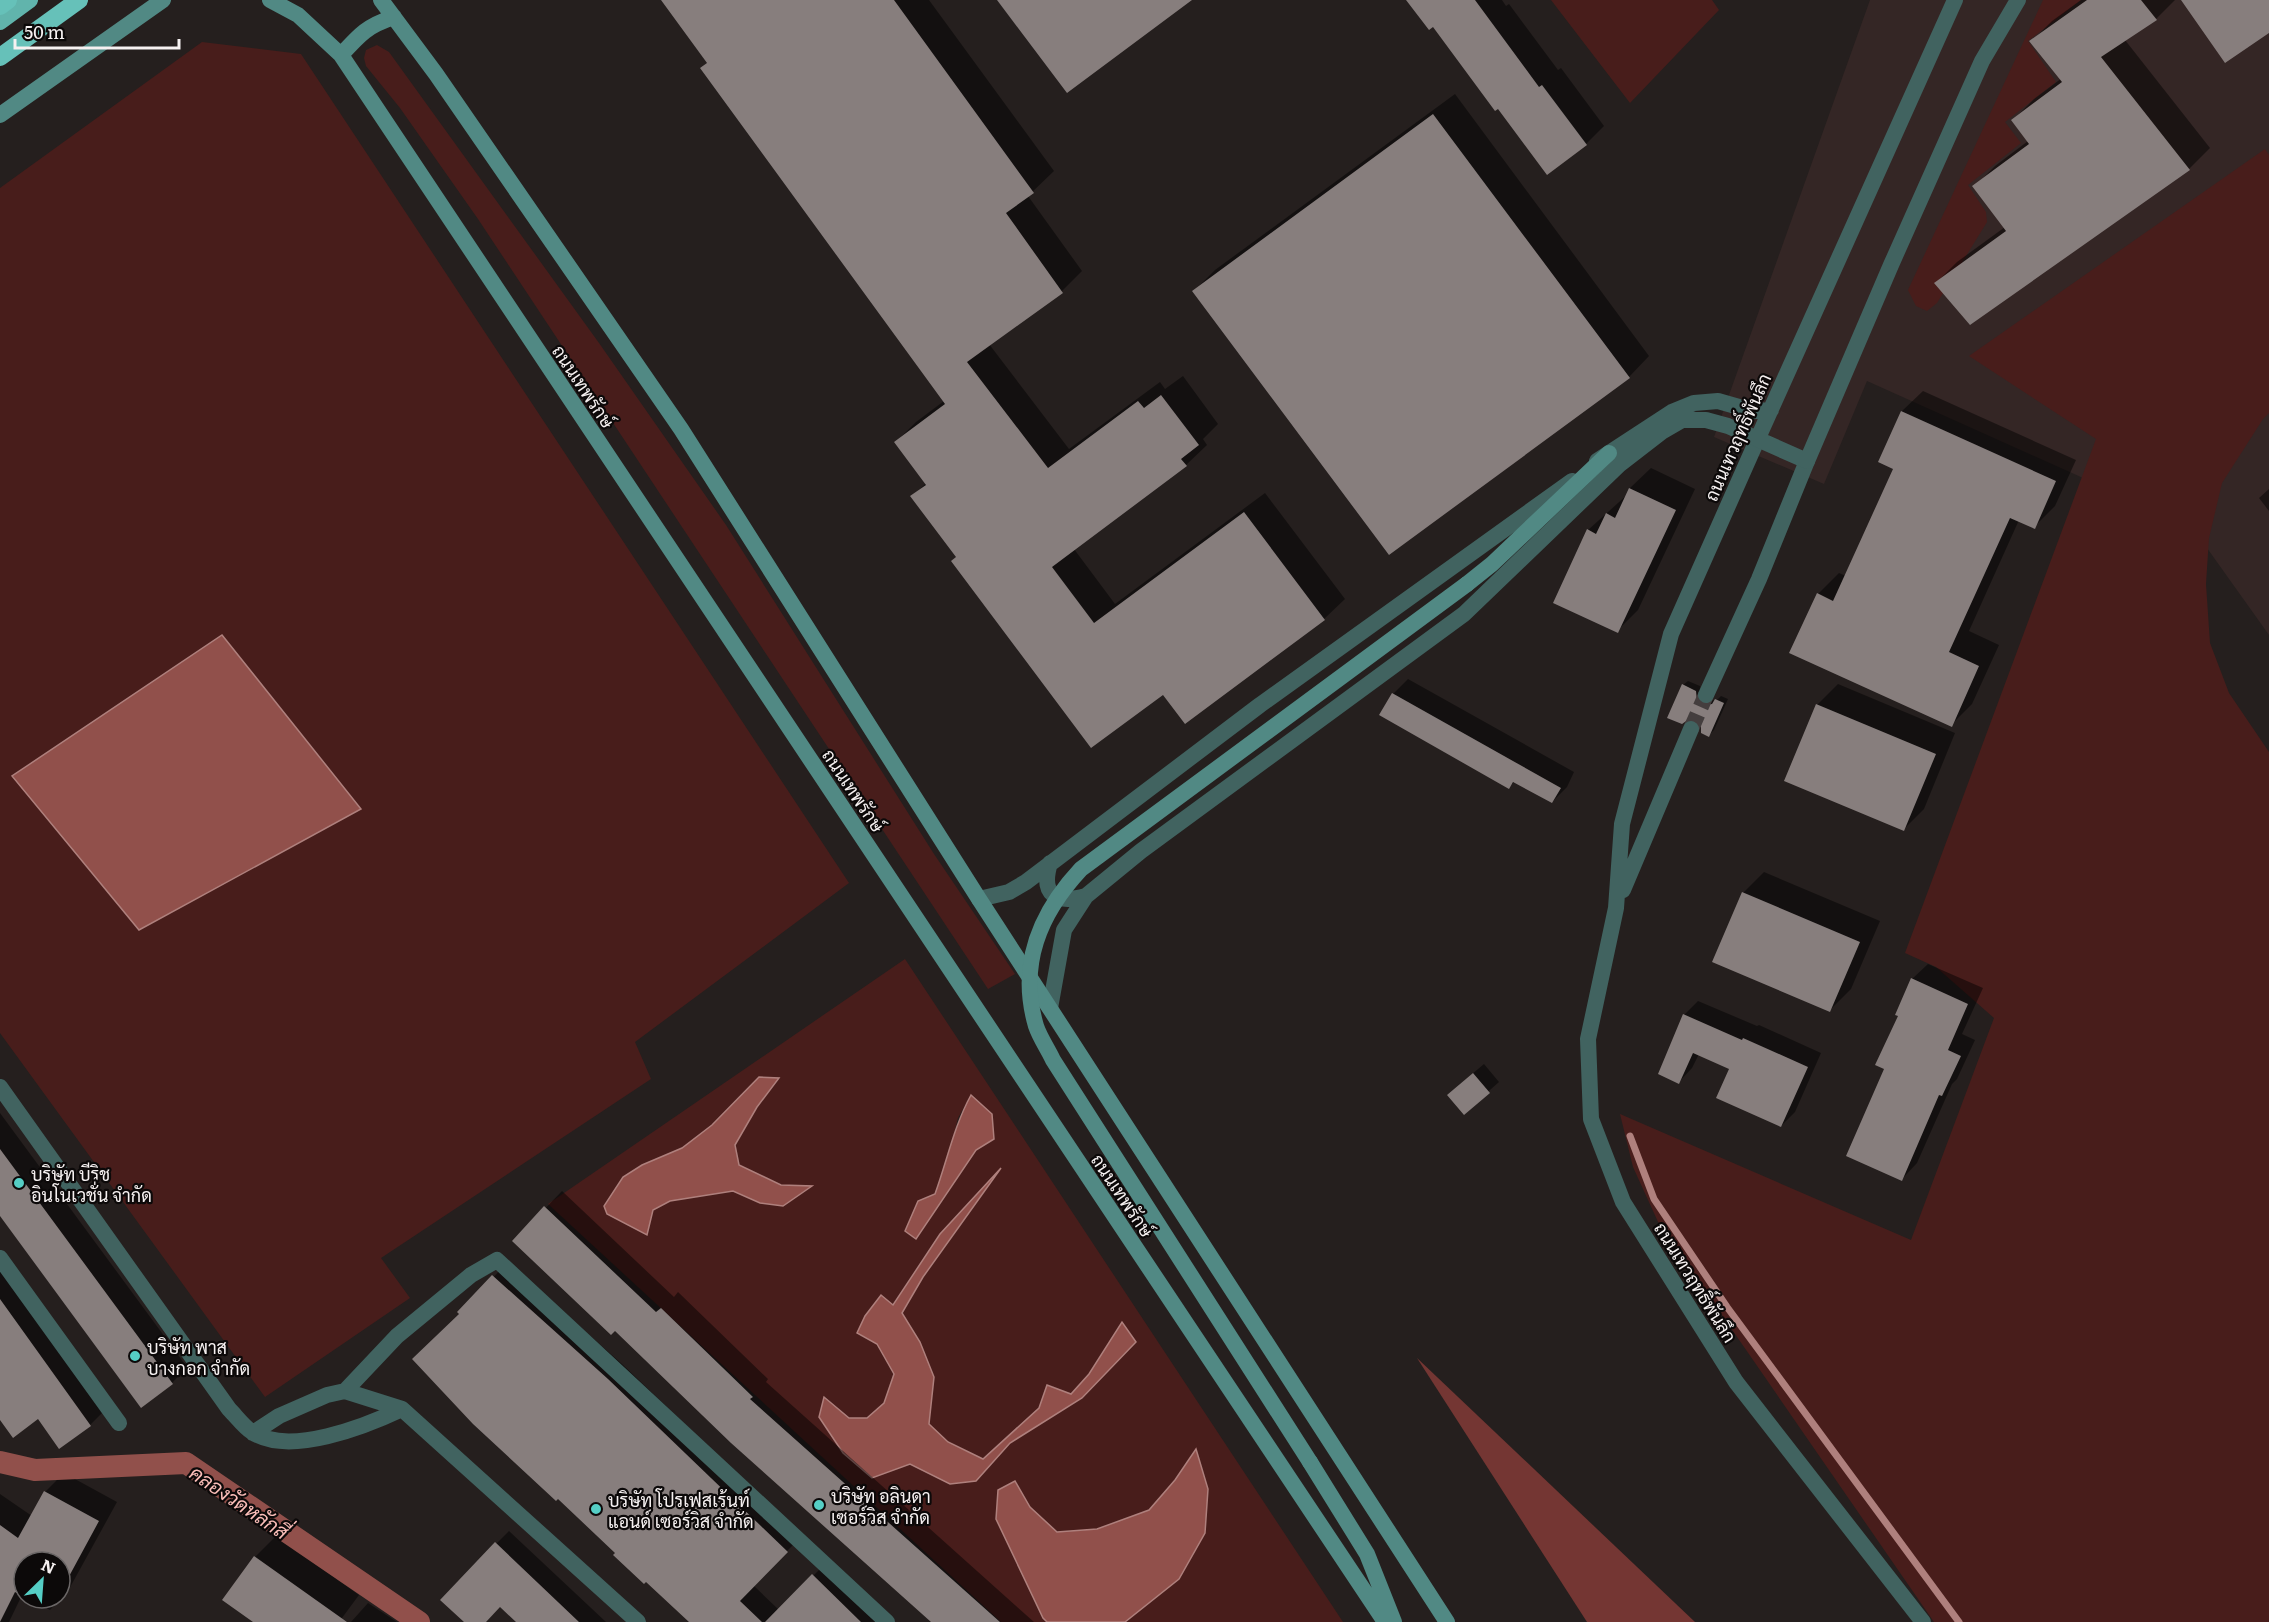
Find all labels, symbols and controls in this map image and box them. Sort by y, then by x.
scale bar [15,12,178,50]
text: 50 m [24,18,65,45]
street label: ถนนเทพรักษ์ [546,339,622,434]
street label: ถนนเทวฤทธิ์พันลึก [1696,368,1777,505]
street label: ถนนเทพรักษ์ [816,743,892,838]
street label: ถนนเทพรักษ์ [1085,1148,1161,1243]
place label: บริษัท บีริช อินโนเวชั่น จำกัด [31,1160,152,1208]
marker: บริษัท บีริช อินโนเวชั่น จำกัด [12,1176,26,1190]
street label: ถนนเทวฤทธิ์พันลึก [1648,1216,1745,1347]
place label: บริษัท พาส บางกอก จำกัด [147,1333,250,1381]
marker: บริษัท พาส บางกอก จำกัด [128,1349,142,1363]
water label: คลองวัดหลักสี่ [184,1457,297,1546]
place label: บริษัท อลินดา เซอร์วิส จำกัด [831,1482,931,1530]
place label: บริษัท โปรเฟสเร้นท์ แอนด์ เซอร์วิส จำกัด [608,1486,754,1534]
marker: บริษัท อลินดา เซอร์วิส จำกัด [812,1498,826,1512]
marker: บริษัท โปรเฟสเร้นท์ แอนด์ เซอร์วิส จำกัด [589,1502,603,1516]
north arrow [12,1550,72,1610]
text: N [38,1552,60,1579]

